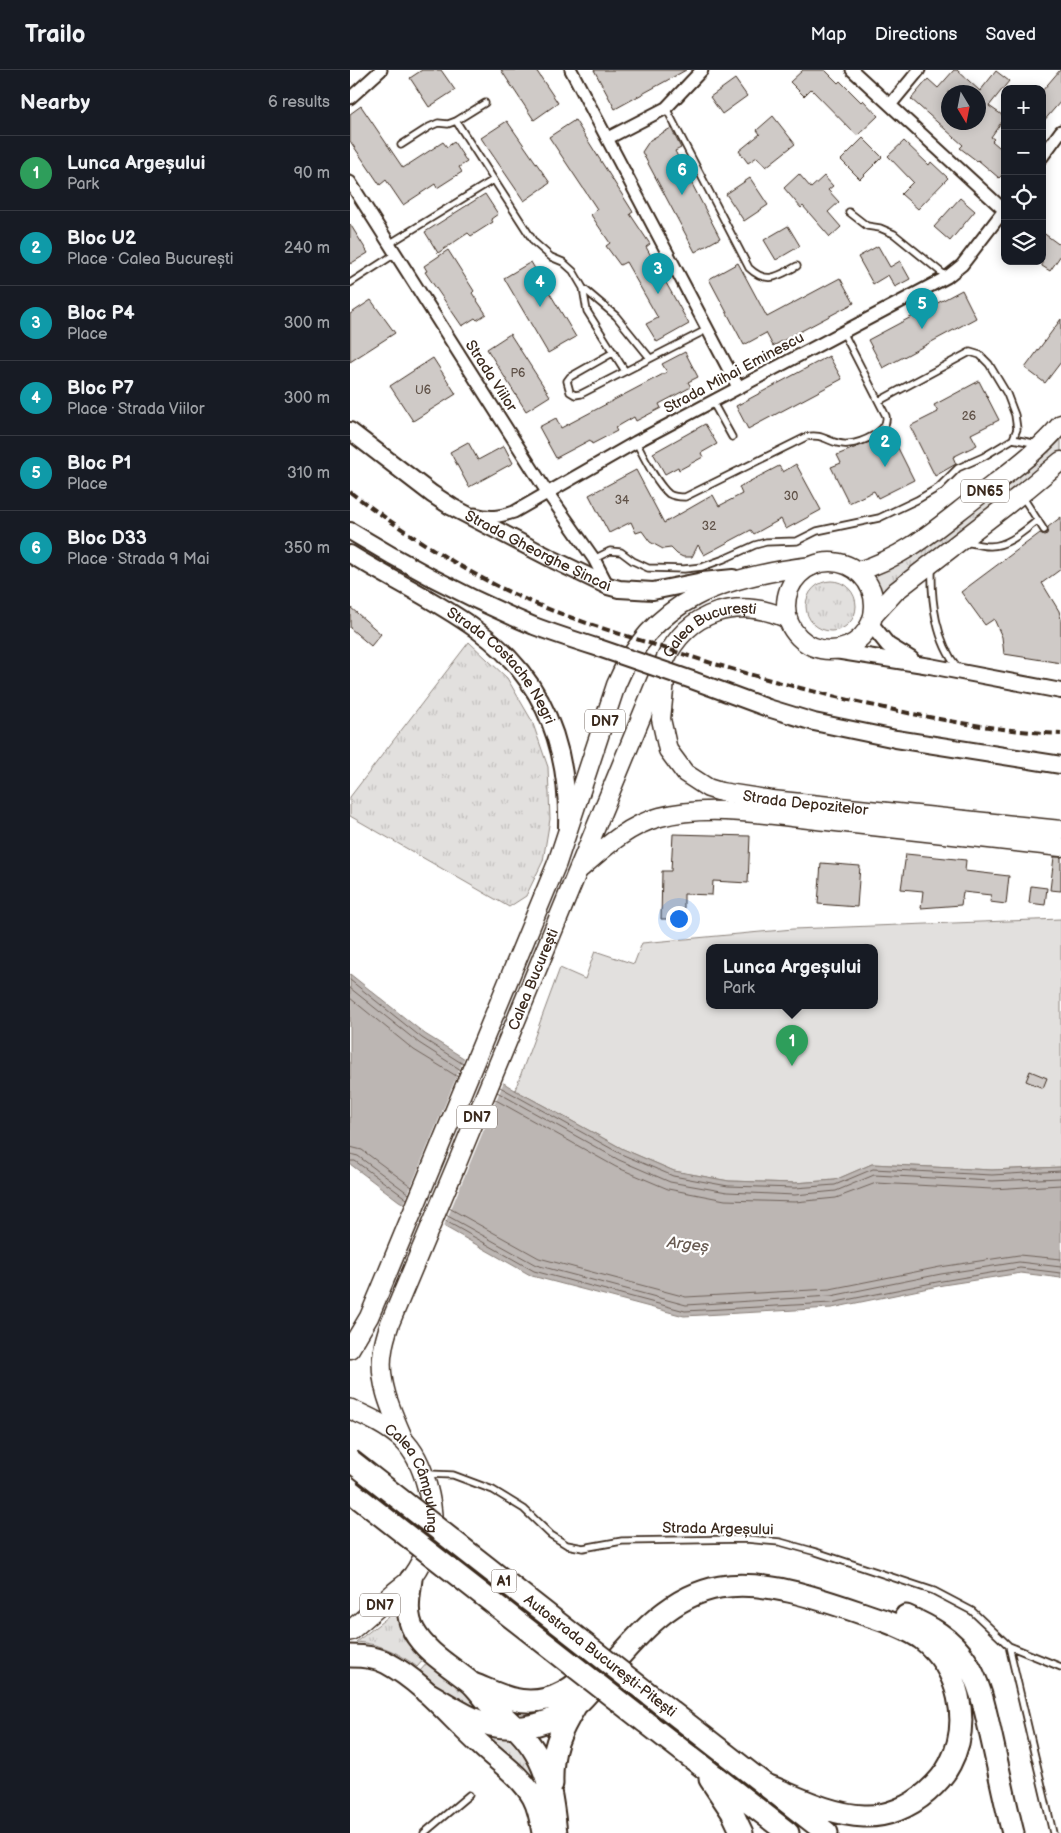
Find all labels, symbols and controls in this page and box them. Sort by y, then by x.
text: Trailo [25,20,85,49]
text: Map [811,24,847,45]
text: Directions [875,24,957,45]
text: Saved [985,24,1036,45]
north arrow [941,85,986,130]
map controls [1001,85,1046,265]
button: + [1001,85,1046,130]
text: Nearby [20,90,90,115]
text: 6 results [268,93,330,112]
button: − [1001,130,1046,175]
text: Lunca Argeșului [67,152,205,175]
pin: 6 [666,154,698,195]
text: 1 [33,164,39,183]
text: 90 m [294,164,330,183]
text: Park [67,175,99,194]
button: locate [1001,175,1046,220]
button: layers [1001,220,1046,265]
text: Bloc U2 [67,227,136,250]
text: 2 [31,239,41,258]
text: 240 m [284,239,330,258]
text: Place · Calea București [67,250,234,269]
pin: 3 [642,253,674,294]
pin: 4 [524,266,556,307]
pin: 5 [906,288,938,329]
text: Bloc P4 [67,302,135,325]
text: 3 [31,314,41,333]
text: 300 m [284,314,330,333]
text: Place [67,325,108,344]
street label: Strada Mihai Eminescu [661,328,807,418]
street label: Strada Viilor [461,337,521,416]
house number: P6 [511,366,525,381]
text: Bloc P7 [67,377,134,400]
house number: U6 [415,383,431,398]
text: 4 [31,389,41,408]
text: 300 m [284,389,330,408]
text: Place · Strada Viilor [67,400,205,419]
house number: 26 [962,409,976,424]
pin: 2 [869,426,901,467]
text: Bloc P1 [67,452,131,475]
text: 5 [31,464,41,483]
text: 310 m [287,464,330,483]
text: Place [67,475,108,494]
road number: DN65 [961,480,1009,502]
house number: 30 [784,489,798,504]
house number: 34 [615,493,630,508]
street label: Strada Gheorghe Șincai [462,506,613,596]
house number: 32 [702,519,716,534]
text: Bloc D33 [67,527,147,550]
text: 6 [31,539,41,558]
text: 350 m [284,539,330,558]
text: Place · Strada 9 Mai [67,550,210,569]
street label: Calea București [659,599,758,661]
street label: Strada Costache Negri [443,603,559,727]
road number: DN7 [585,710,625,732]
street label: Strada Depozitelor [741,786,870,820]
your location [666,906,692,932]
street label: Calea București [504,926,562,1033]
popup [706,944,878,1009]
text: Lunca Argeșului [723,956,861,979]
text: Park [723,979,755,998]
pin: 1 [776,1025,808,1066]
road number: DN7 [457,1106,497,1128]
water label: Argeș [665,1233,710,1257]
street label: Calea Câmpulung [381,1419,442,1534]
street label: Strada Argeșului [662,1519,774,1539]
road number: A1 [492,1570,516,1592]
street label: Autostrada București-Pitești [520,1591,680,1721]
road number: DN7 [360,1594,400,1616]

